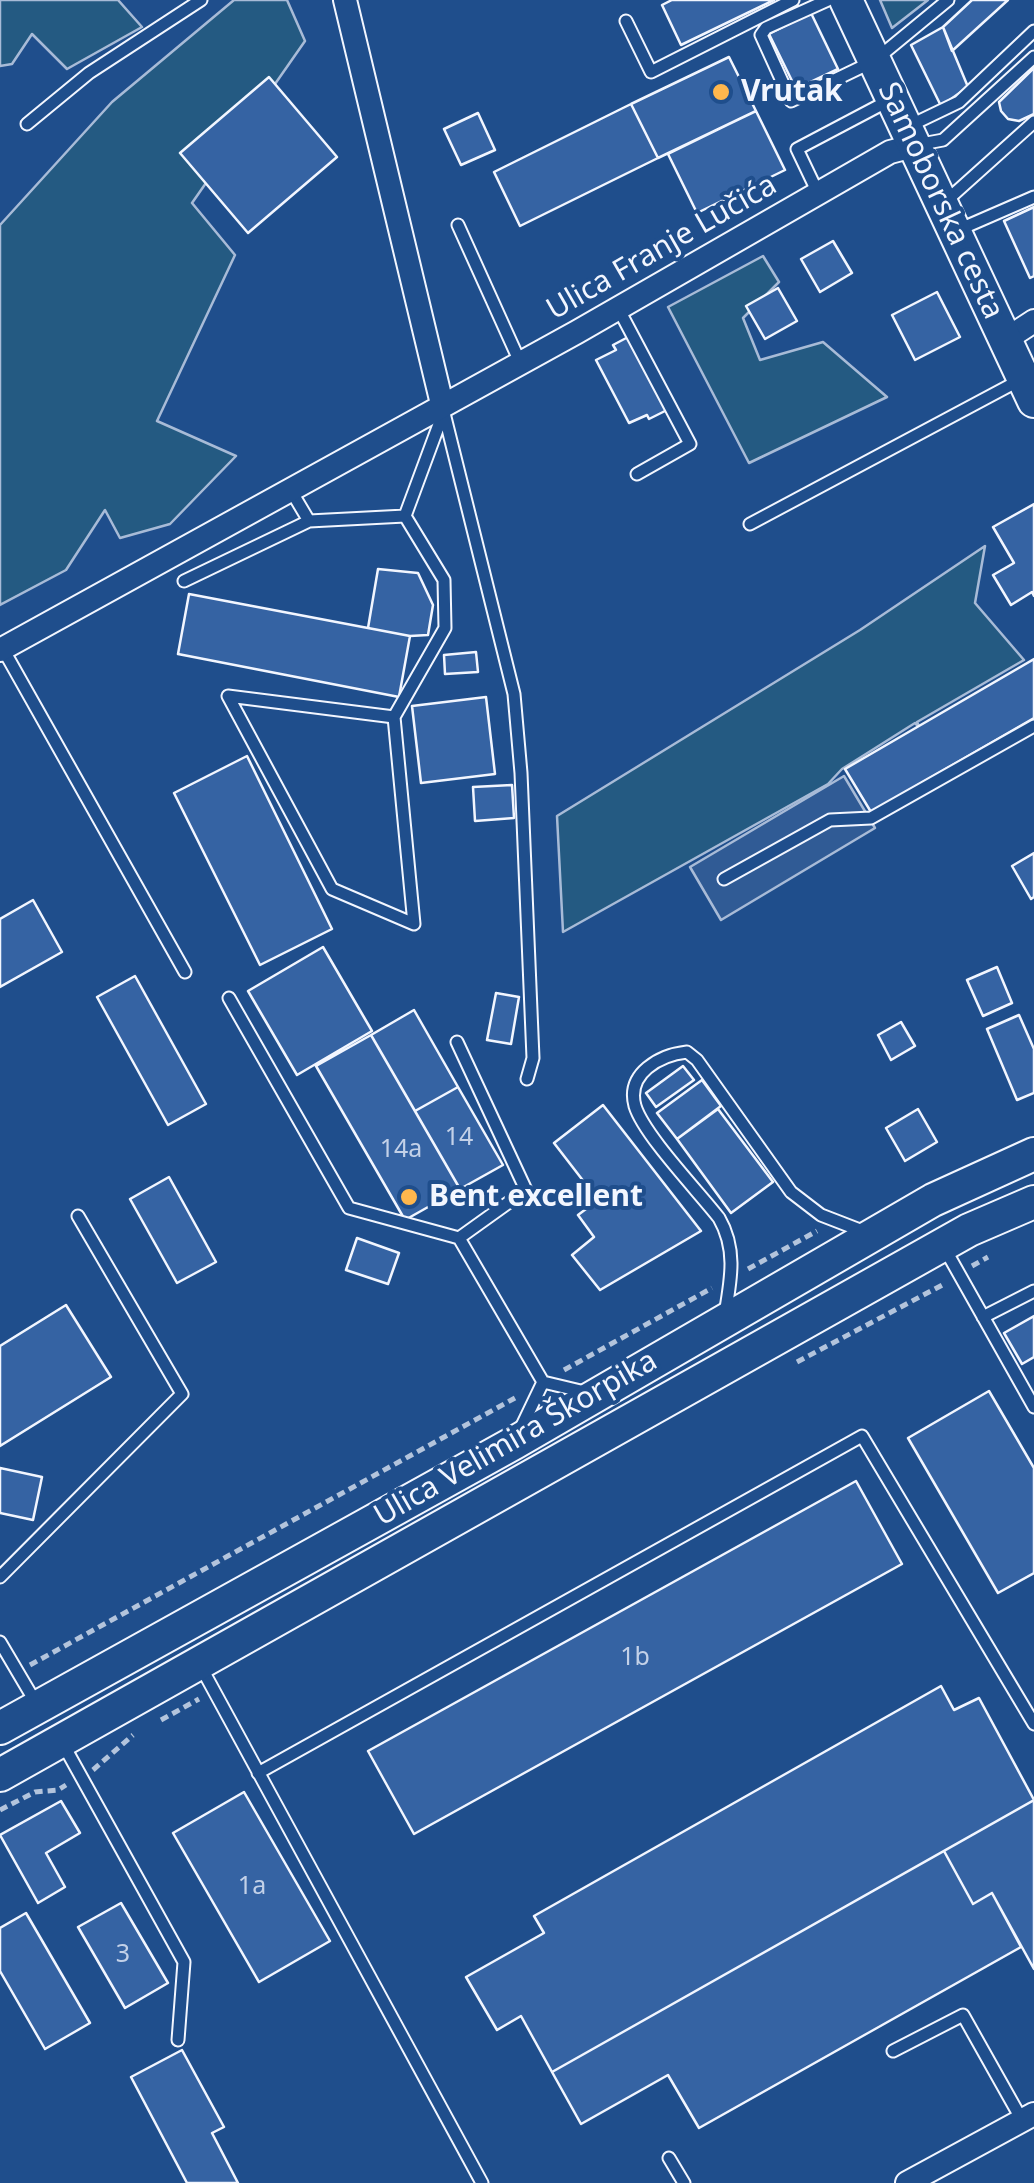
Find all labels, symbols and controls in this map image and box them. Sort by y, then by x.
place label: Vrutak [741,74,843,110]
street label: Samoborska cesta [869,77,1011,325]
marker: Vrutak [710,81,732,103]
street label: Ulica Franje Lučića [541,168,783,328]
house number: 14 [445,1123,473,1153]
house number: 14a [380,1135,422,1165]
place label: Bent excellent [429,1179,643,1215]
marker: Bent excellent [398,1186,420,1208]
street label: Ulica Velimira Škorpika [368,1343,664,1535]
house number: 1b [620,1643,650,1673]
house number: 1a [238,1872,266,1902]
house number: 3 [116,1940,130,1970]

